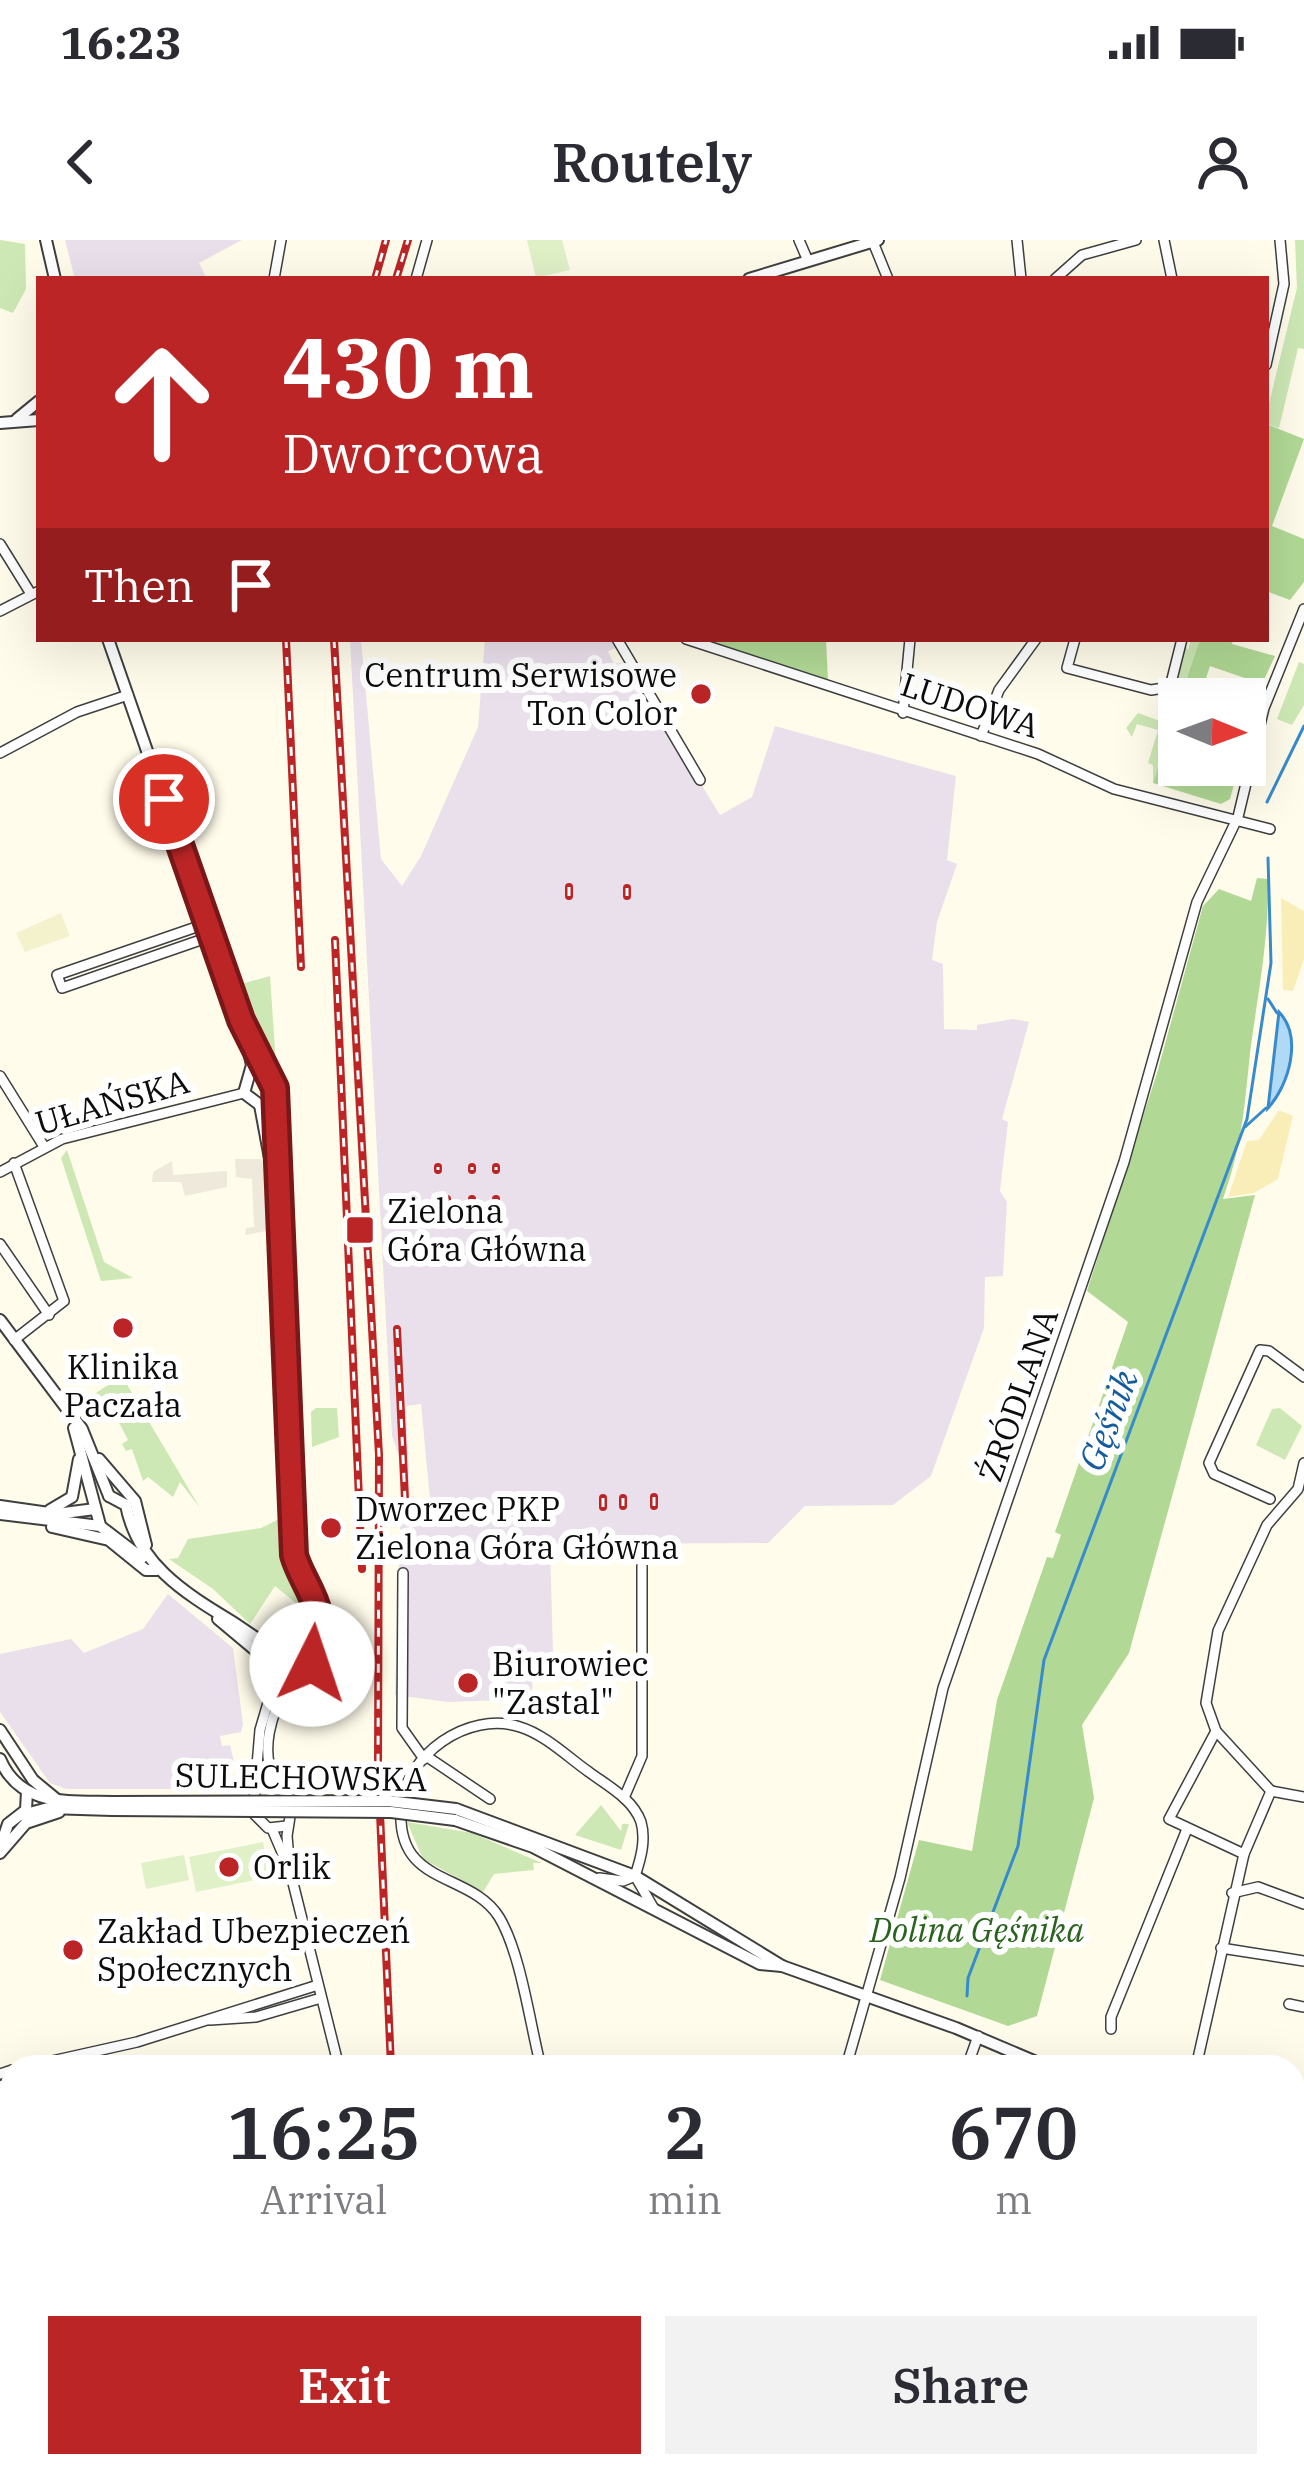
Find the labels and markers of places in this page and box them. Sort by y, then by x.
place label: Centrum Serwisowe Ton Color [364,653,677,734]
marker: Centrum Serwisowe Ton Color [688,681,714,707]
pin [113,748,215,850]
place label: Zielona Góra Główna [387,1189,587,1270]
marker: Zielona Góra Główna [344,1214,376,1246]
marker: Klinika Paczała [110,1315,136,1341]
place label: Klinika Paczała [64,1345,182,1426]
place label: Dworzec PKP Zielona Góra Główna [355,1487,679,1568]
marker: Dworzec PKP Zielona Góra Główna [318,1515,344,1541]
place label: Biurowiec "Zastal" [492,1642,649,1723]
marker: Biurowiec "Zastal" [455,1670,481,1696]
place label: Orlik [253,1845,331,1888]
marker: Orlik [216,1854,242,1880]
place label: Zakład Ubezpieczeń Społecznych [97,1909,410,1990]
marker: Zakład Ubezpieczeń Społecznych [60,1937,86,1963]

